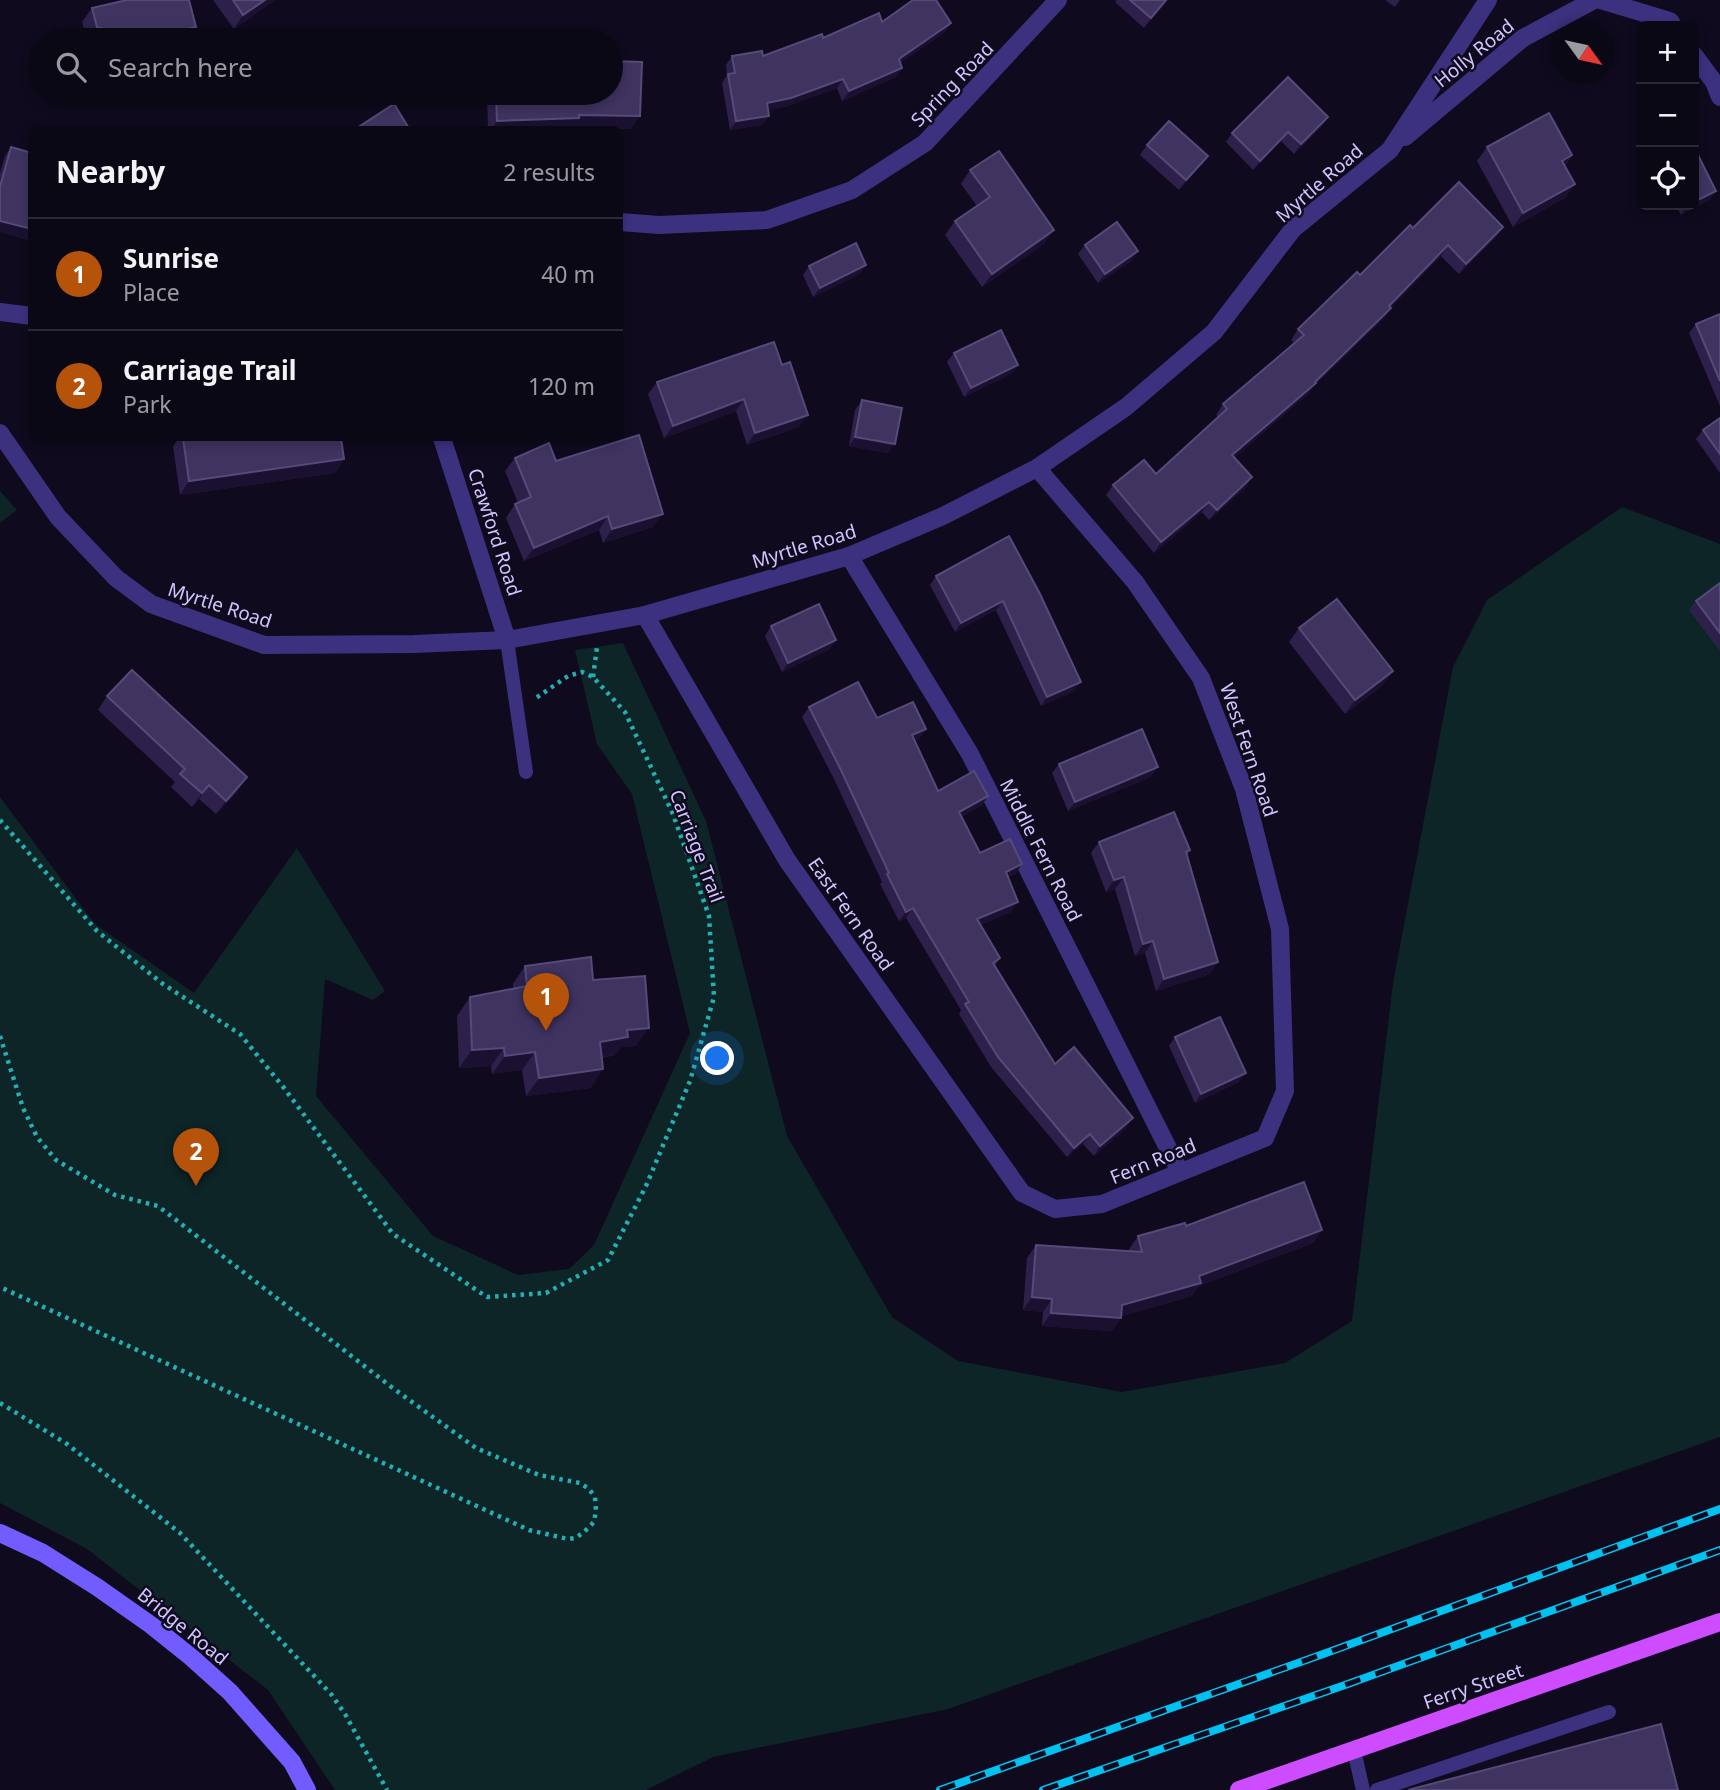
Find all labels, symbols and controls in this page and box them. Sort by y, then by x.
street label: Holly Road [1429,13,1519,93]
north arrow [1552,21,1615,84]
map controls [1636,21,1699,210]
button: + [1636,21,1699,84]
search box [28,28,623,105]
street label: Spring Road [905,36,999,132]
icon: search [52,48,90,86]
text: Search here [108,49,253,85]
button: − [1636,84,1699,147]
street label: Myrtle Road [1270,138,1368,228]
button: locate [1636,147,1699,210]
text: Nearby [56,151,165,192]
text: 2 results [503,156,595,188]
text: Sunrise [123,240,219,276]
text: 1 [72,258,86,290]
text: 40 m [541,258,595,290]
text: Place [123,276,180,308]
text: Carriage Trail [123,352,296,388]
text: 2 [72,370,86,402]
text: 120 m [528,370,595,402]
text: Park [123,388,172,420]
street label: Crawford Road [462,465,528,599]
street label: Myrtle Road [749,518,859,574]
street label: Myrtle Road [165,576,275,634]
street label: West Fern Road [1214,680,1284,820]
street label: Middle Fern Road [994,774,1088,926]
street label: Carriage Trail [664,786,730,906]
street label: East Fern Road [802,852,900,976]
pin: 1 [523,973,569,1031]
your location [700,1041,734,1075]
pin: 2 [173,1128,219,1186]
street label: Fern Road [1106,1132,1200,1190]
street label: Bridge Road [132,1581,234,1671]
street label: Ferry Street [1420,1657,1527,1715]

